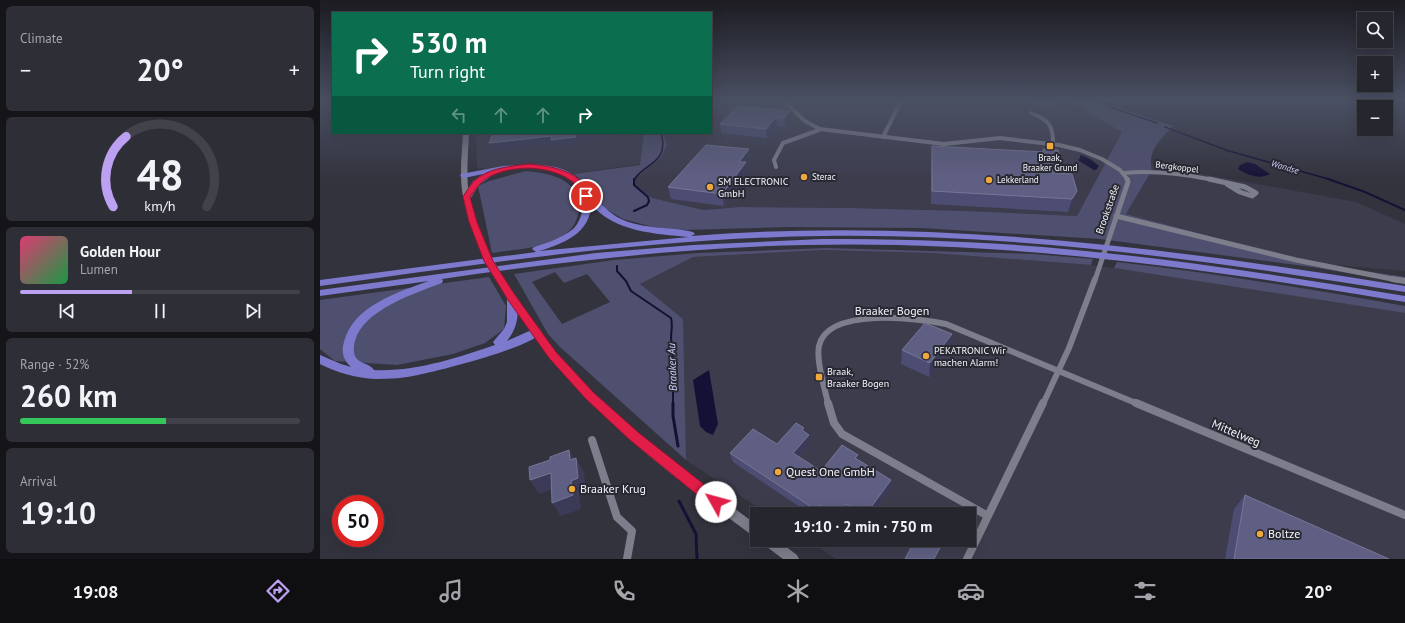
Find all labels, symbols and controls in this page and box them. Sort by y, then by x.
map controls [1357,12,1393,136]
button: search [1357,12,1393,48]
text: 530 m [410,24,487,61]
icon: right [344,28,396,80]
text: Climate [20,30,63,47]
text: 20° [136,50,184,89]
text: − [20,56,31,84]
text: + [289,56,300,84]
button: + [1357,56,1393,92]
text: Turn right [410,60,485,83]
button: − [1357,100,1393,136]
icon: left [448,104,470,126]
icon: ahead [490,104,512,126]
icon: ahead [532,104,554,126]
icon: right [574,104,596,126]
marker: Braak, Braaker Grund [1045,141,1055,151]
text: 48 [136,148,184,201]
place label: Braak, Braaker Grund [1023,152,1077,173]
water label: Wandse [1270,157,1301,176]
street label: Bergkoppel [1155,158,1200,175]
place label: Sterac [812,171,836,182]
marker: Sterac [799,172,809,182]
place label: Lekkerland [997,174,1039,185]
place label: SM ELECTRONIC GmbH [718,175,789,200]
marker: Lekkerland [984,175,994,185]
pin [569,179,603,213]
marker: SM ELECTRONIC GmbH [705,182,715,192]
street label: Brookstraße [1093,183,1122,236]
icon: arrive [575,185,597,207]
text: km/h [144,195,176,214]
text: Golden Hour [80,242,160,261]
text: Lumen [80,261,118,278]
icon: previous [56,300,78,322]
icon: pause [149,300,171,322]
icon: next [242,300,264,322]
street label: Braaker Bogen [855,303,929,318]
water label: Braaker Au [664,342,680,391]
place label: PEKATRONIC Wir machen Alarm! [934,344,1006,369]
marker: PEKATRONIC Wir machen Alarm! [921,351,931,361]
text: Range · 52% [20,356,89,373]
place label: Braak, Braaker Bogen [827,365,889,390]
marker: Braak, Braaker Bogen [814,372,824,382]
text: 260 km [20,376,118,415]
street label: Mittelweg [1210,416,1263,449]
place label: Quest One GmbH [786,464,875,479]
marker: Quest One GmbH [773,467,783,477]
text: Arrival [20,473,56,490]
place label: Braaker Krug [580,481,646,496]
position arrow [695,481,737,523]
marker: Braaker Krug [567,484,577,494]
text: 19:10 [20,493,96,532]
speed limit sign: 50 [332,495,384,547]
text: 19:10 · 2 min · 750 m [794,517,932,536]
place label: Boltze [1268,526,1300,541]
marker: Boltze [1255,529,1265,539]
icon: directions [264,577,292,605]
icon: music [437,577,465,605]
icon: phone [610,577,638,605]
icon: climate [784,577,812,605]
icon: car [957,577,985,605]
icon: filters [1131,577,1159,605]
text: 19:08 [73,580,118,603]
text: 20° [1304,580,1332,603]

